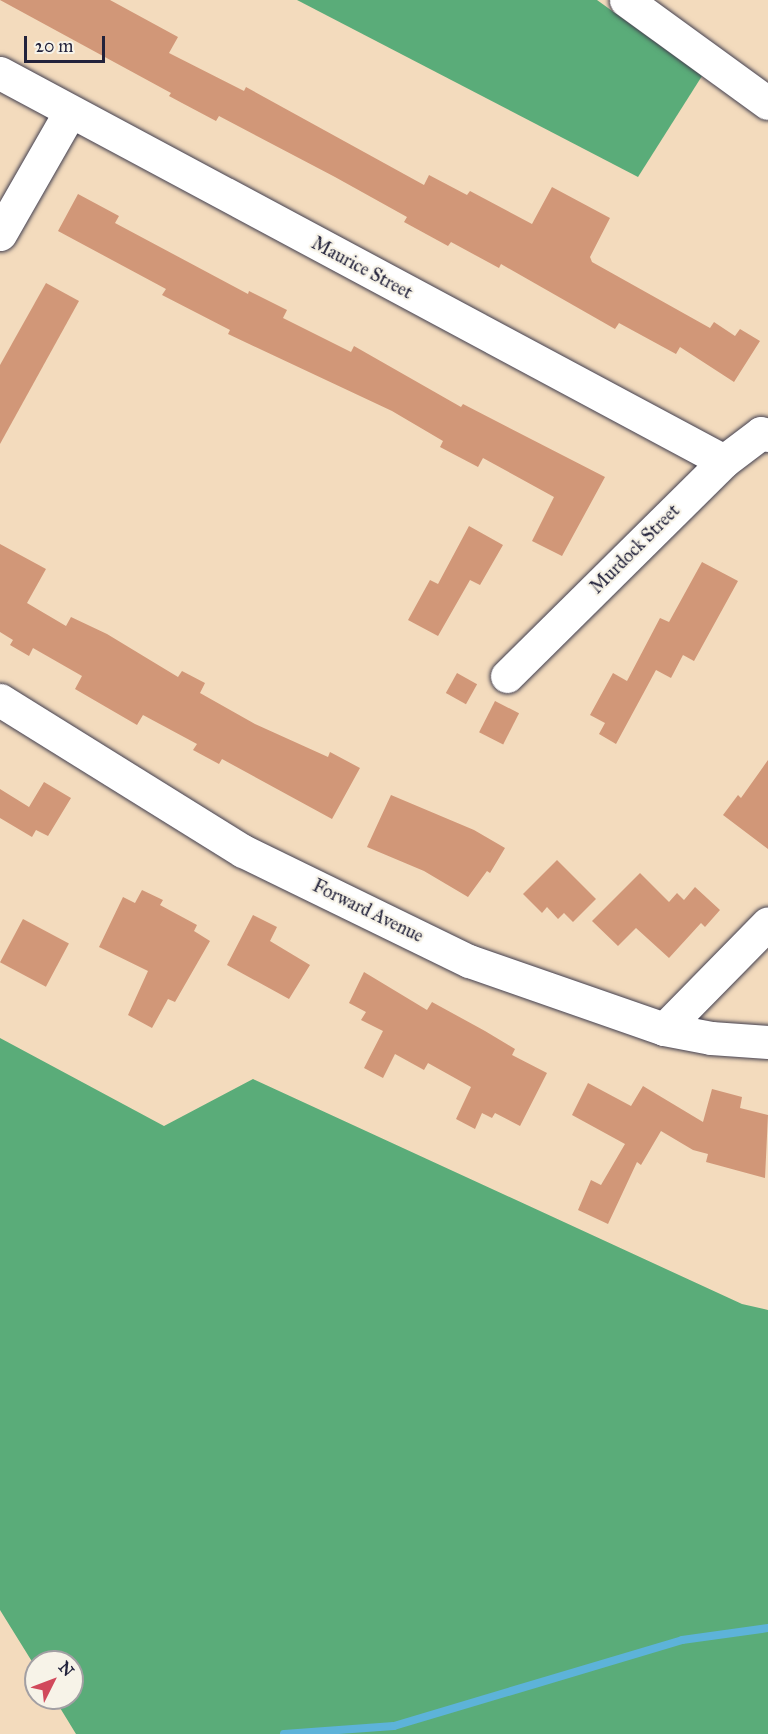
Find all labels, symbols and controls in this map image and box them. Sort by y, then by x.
scale bar [27,24,108,62]
text: 20 m [35,35,73,57]
street label: Maurice Street [308,232,416,304]
street label: Murdock Street [586,500,684,598]
street label: Forward Avenue [309,875,427,947]
north arrow [24,1650,84,1710]
text: N [55,1658,78,1680]

